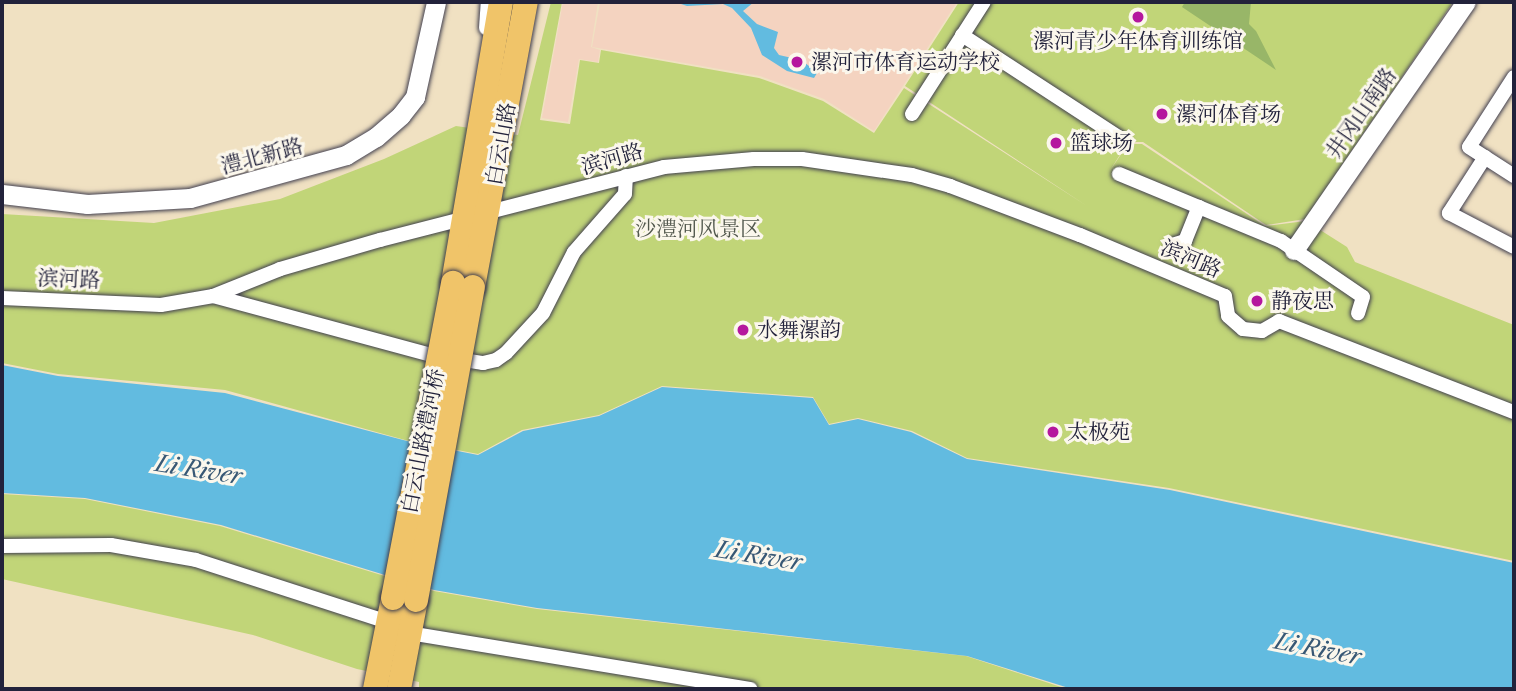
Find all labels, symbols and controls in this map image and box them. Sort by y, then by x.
marker: 漯河青少年体育训练馆 [1130,9,1146,25]
place label: 漯河青少年体育训练馆 [1033,28,1243,54]
place label: 漯河市体育运动学校 [811,49,1000,75]
marker: 漯河市体育运动学校 [789,54,805,70]
street label: 井冈山南路 [1321,63,1401,163]
street label: 白云山路 [481,100,521,188]
place label: 漯河体育场 [1176,101,1281,127]
marker: 漯河体育场 [1154,106,1170,122]
place label: 篮球场 [1070,130,1133,156]
street label: 澧北新路 [218,133,306,179]
marker: 篮球场 [1048,135,1064,151]
street label: 滨河路 [578,138,646,180]
park label: 沙澧河风景区 [635,216,761,242]
street label: 滨河路 [1157,235,1225,283]
street label: 滨河路 [37,265,101,293]
place label: 静夜思 [1271,288,1334,314]
marker: 静夜思 [1249,293,1265,309]
place label: 水舞漯韵 [757,317,841,343]
marker: 水舞漯韵 [735,322,751,338]
street label: 白云山路澧河桥 [397,366,449,516]
place label: 太极苑 [1067,419,1130,445]
marker: 太极苑 [1045,424,1061,440]
water label: Li River [154,450,244,490]
water label: Li River [714,536,804,576]
water label: Li River [1272,627,1364,671]

